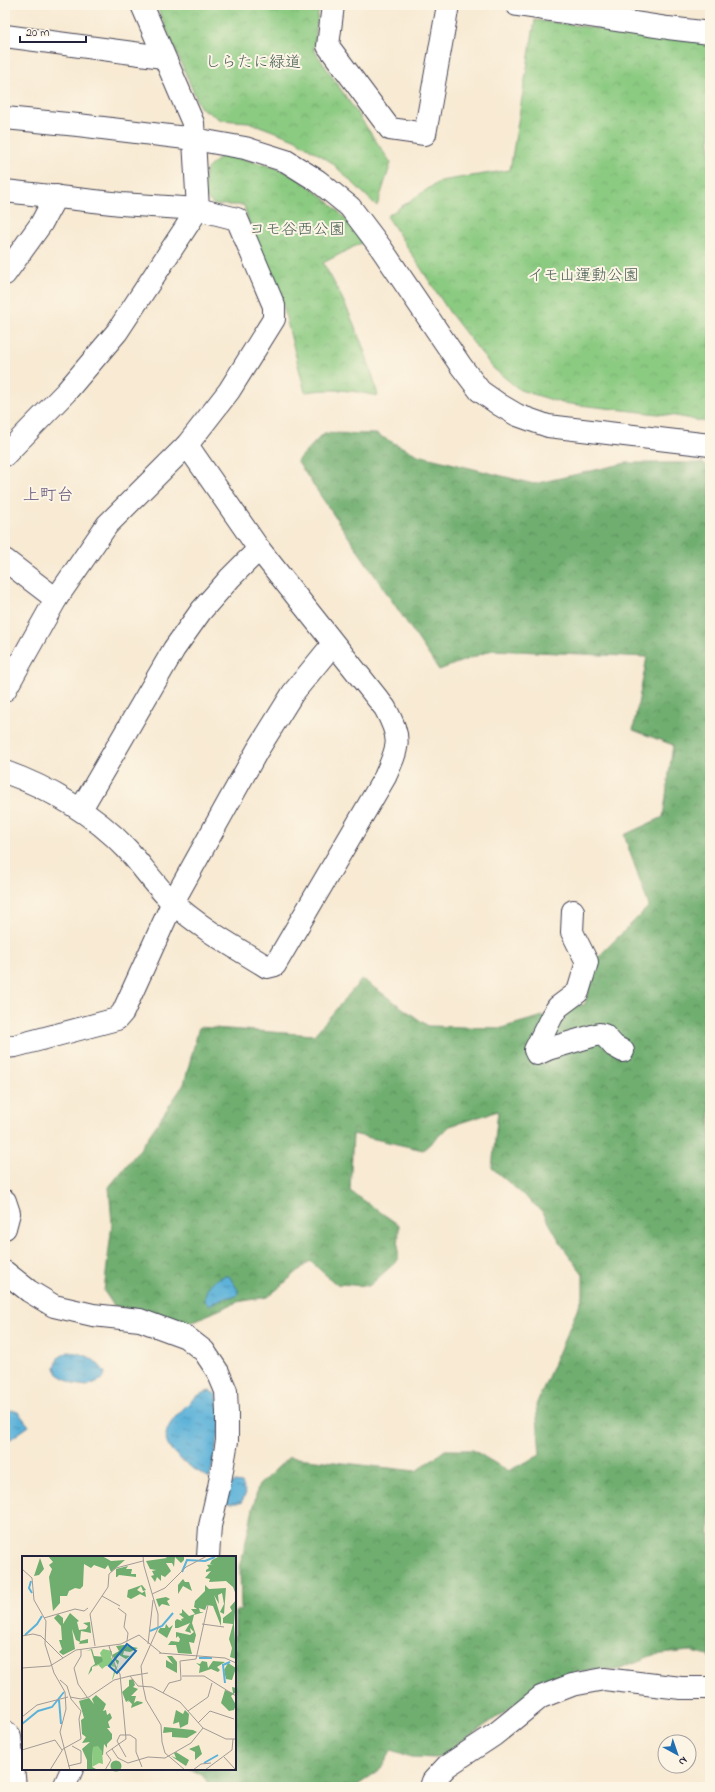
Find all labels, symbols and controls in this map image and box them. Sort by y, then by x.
scale bar [20,18,86,44]
text: 20 m [26,24,49,42]
park label: しらたに緑道 [205,51,301,75]
park label: コモ谷西公園 [249,218,345,242]
park label: イモ山運動公園 [527,264,639,288]
district label: 上町台 [23,483,74,508]
inset map [22,1556,236,1770]
north arrow [657,1734,697,1774]
text: N [675,1752,691,1769]

